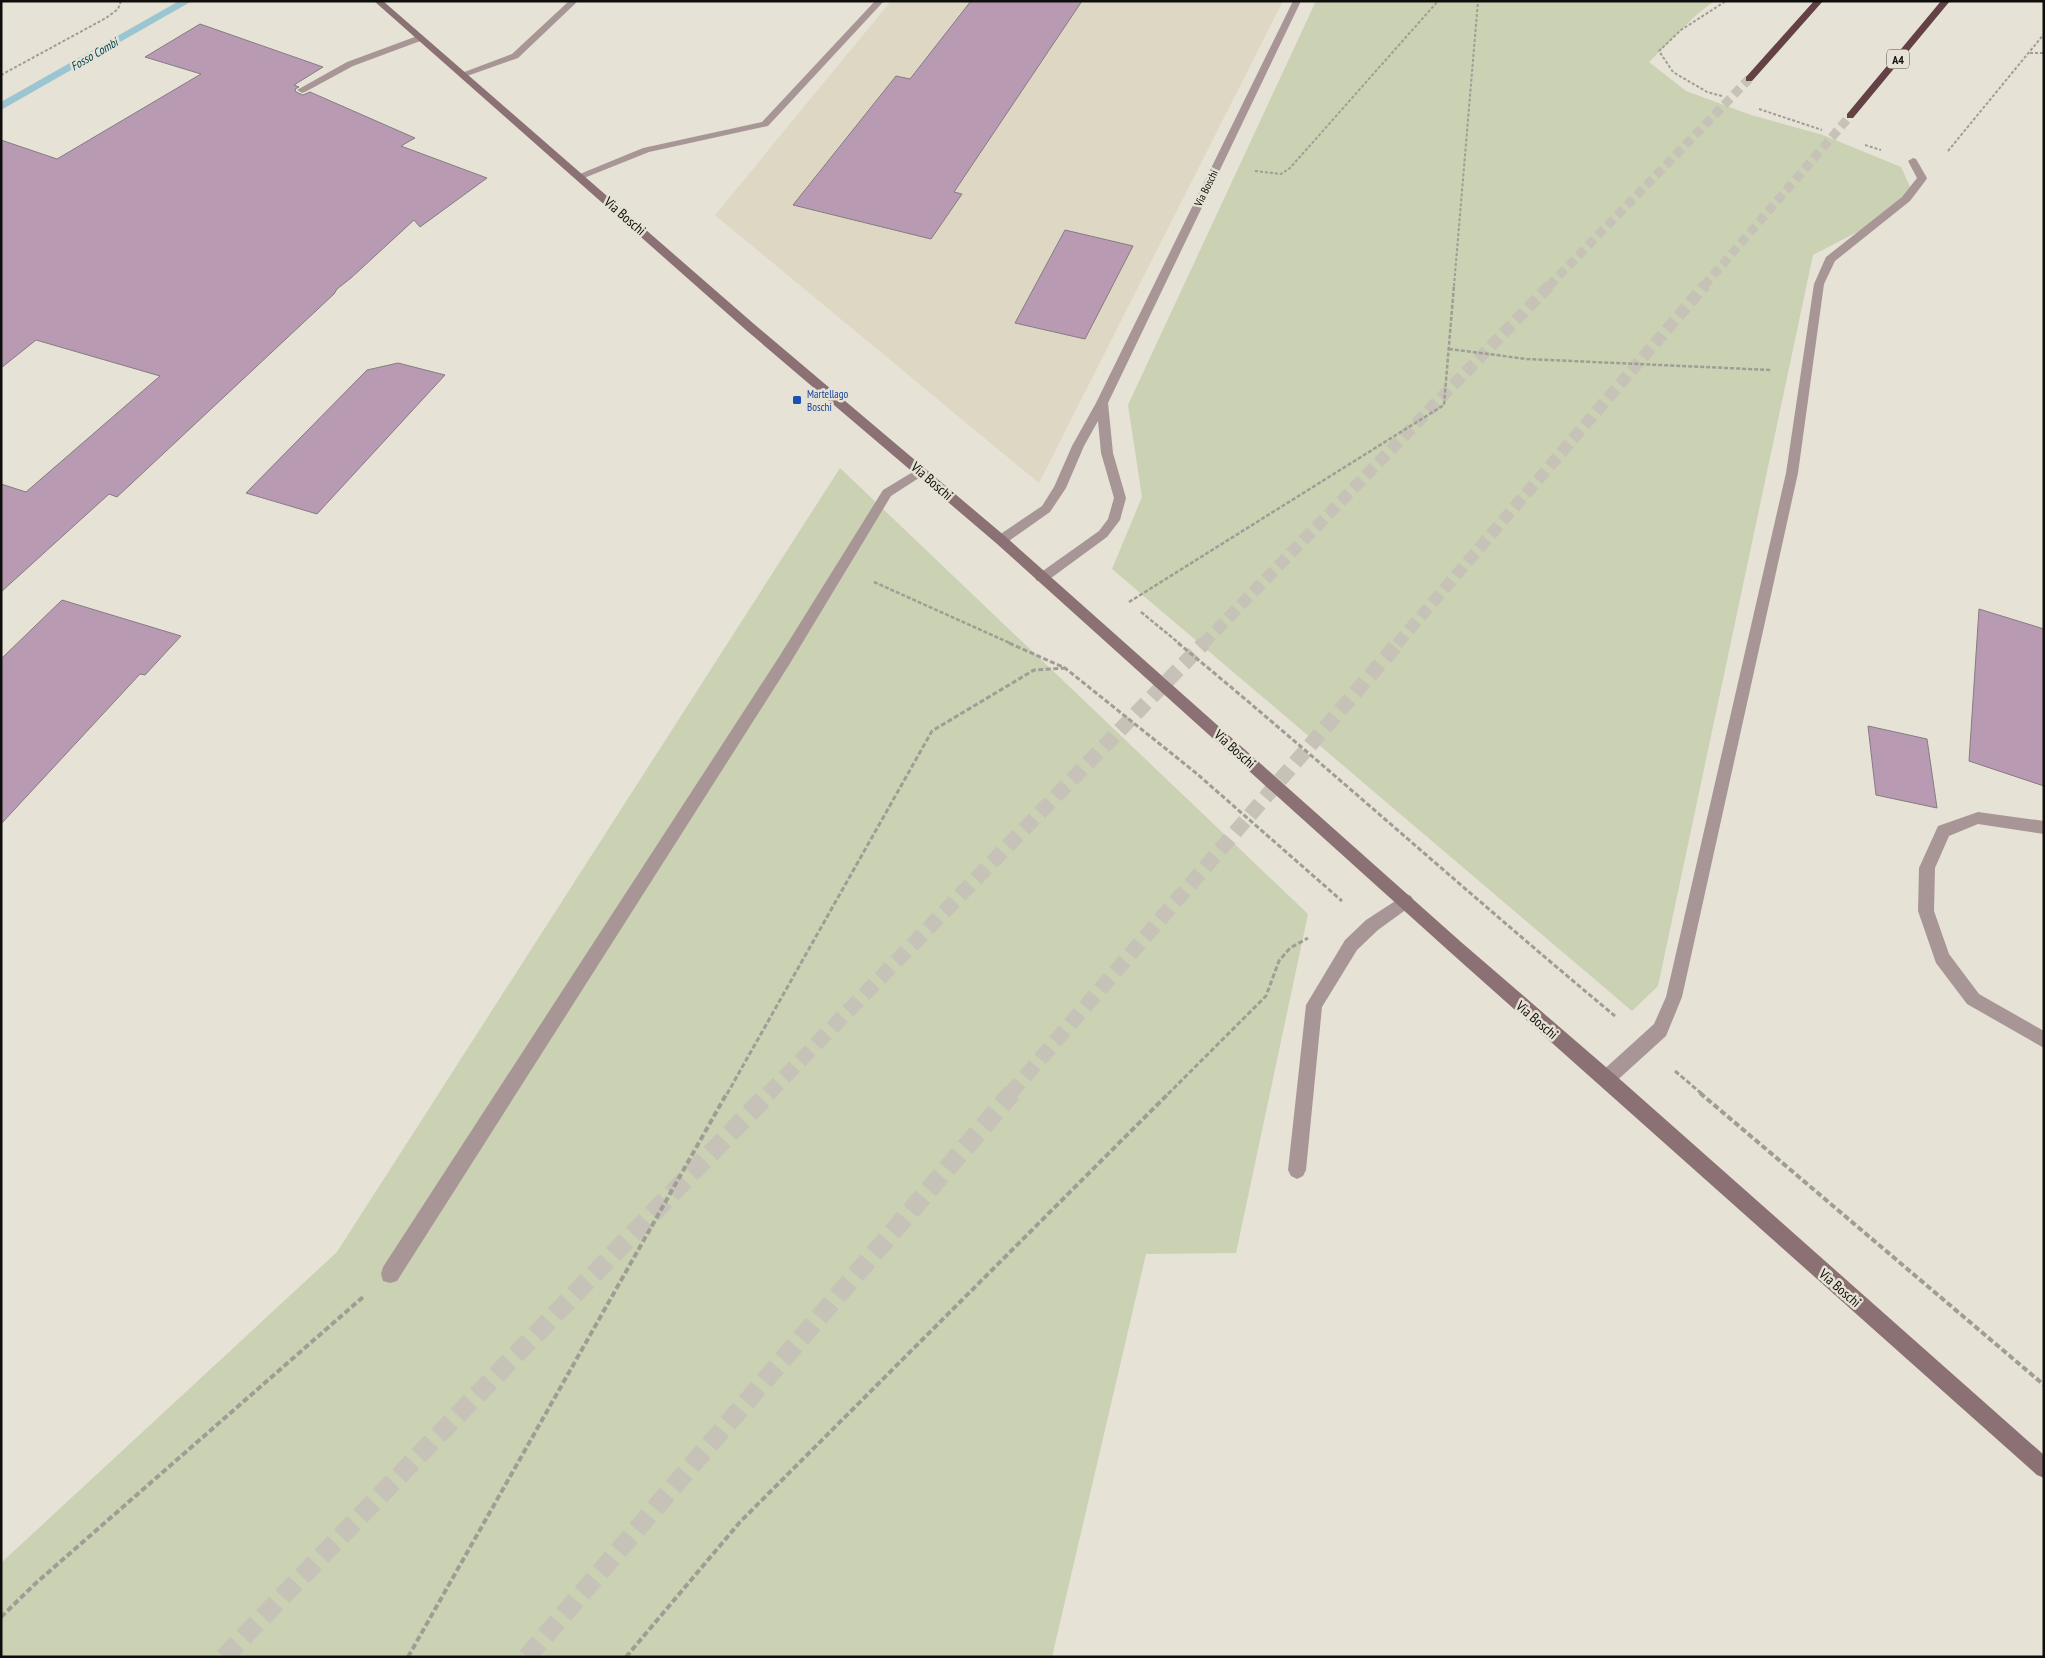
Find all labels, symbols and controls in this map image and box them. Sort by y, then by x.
water label: Fosso Combi [68,34,121,73]
road number: A4 [1887,50,1909,68]
street label: Via Boschi [1191,167,1221,210]
street label: Via Boschi [600,192,650,239]
place label: Martellago Boschi [807,387,848,414]
marker: Martellago Boschi [791,394,803,406]
street label: Via Boschi [907,457,957,504]
street label: Via Boschi [1210,725,1259,772]
street label: Via Boschi [1512,996,1562,1043]
street label: Via Boschi [1815,1264,1865,1311]

